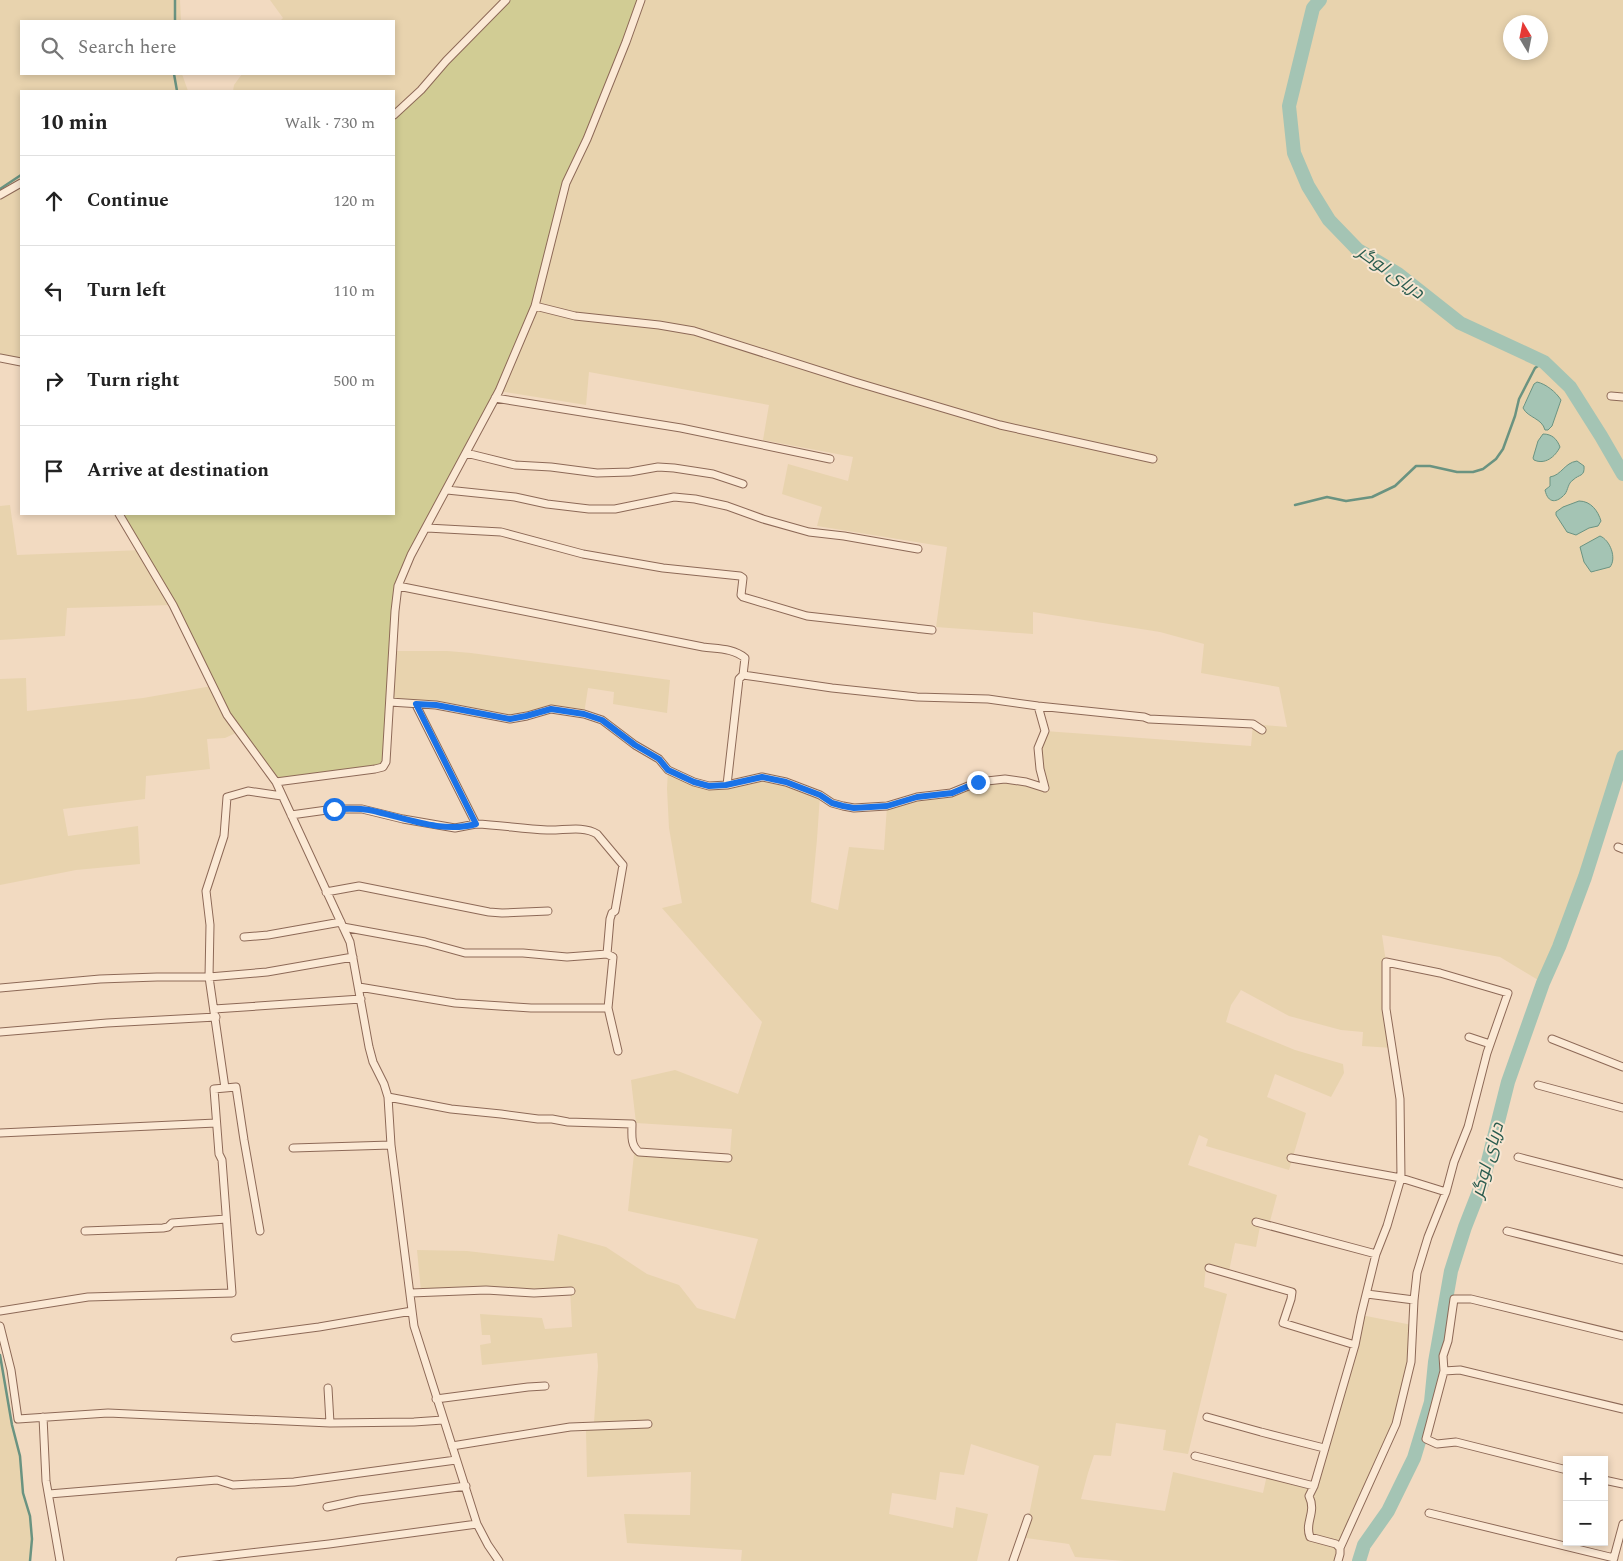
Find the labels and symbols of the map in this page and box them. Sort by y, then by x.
north arrow [1503,15,1548,60]
water label: دریای لوگر [1350,238,1431,307]
route end [967,771,990,794]
route start [323,798,346,821]
water label: دریای لوگر [1463,1118,1511,1203]

